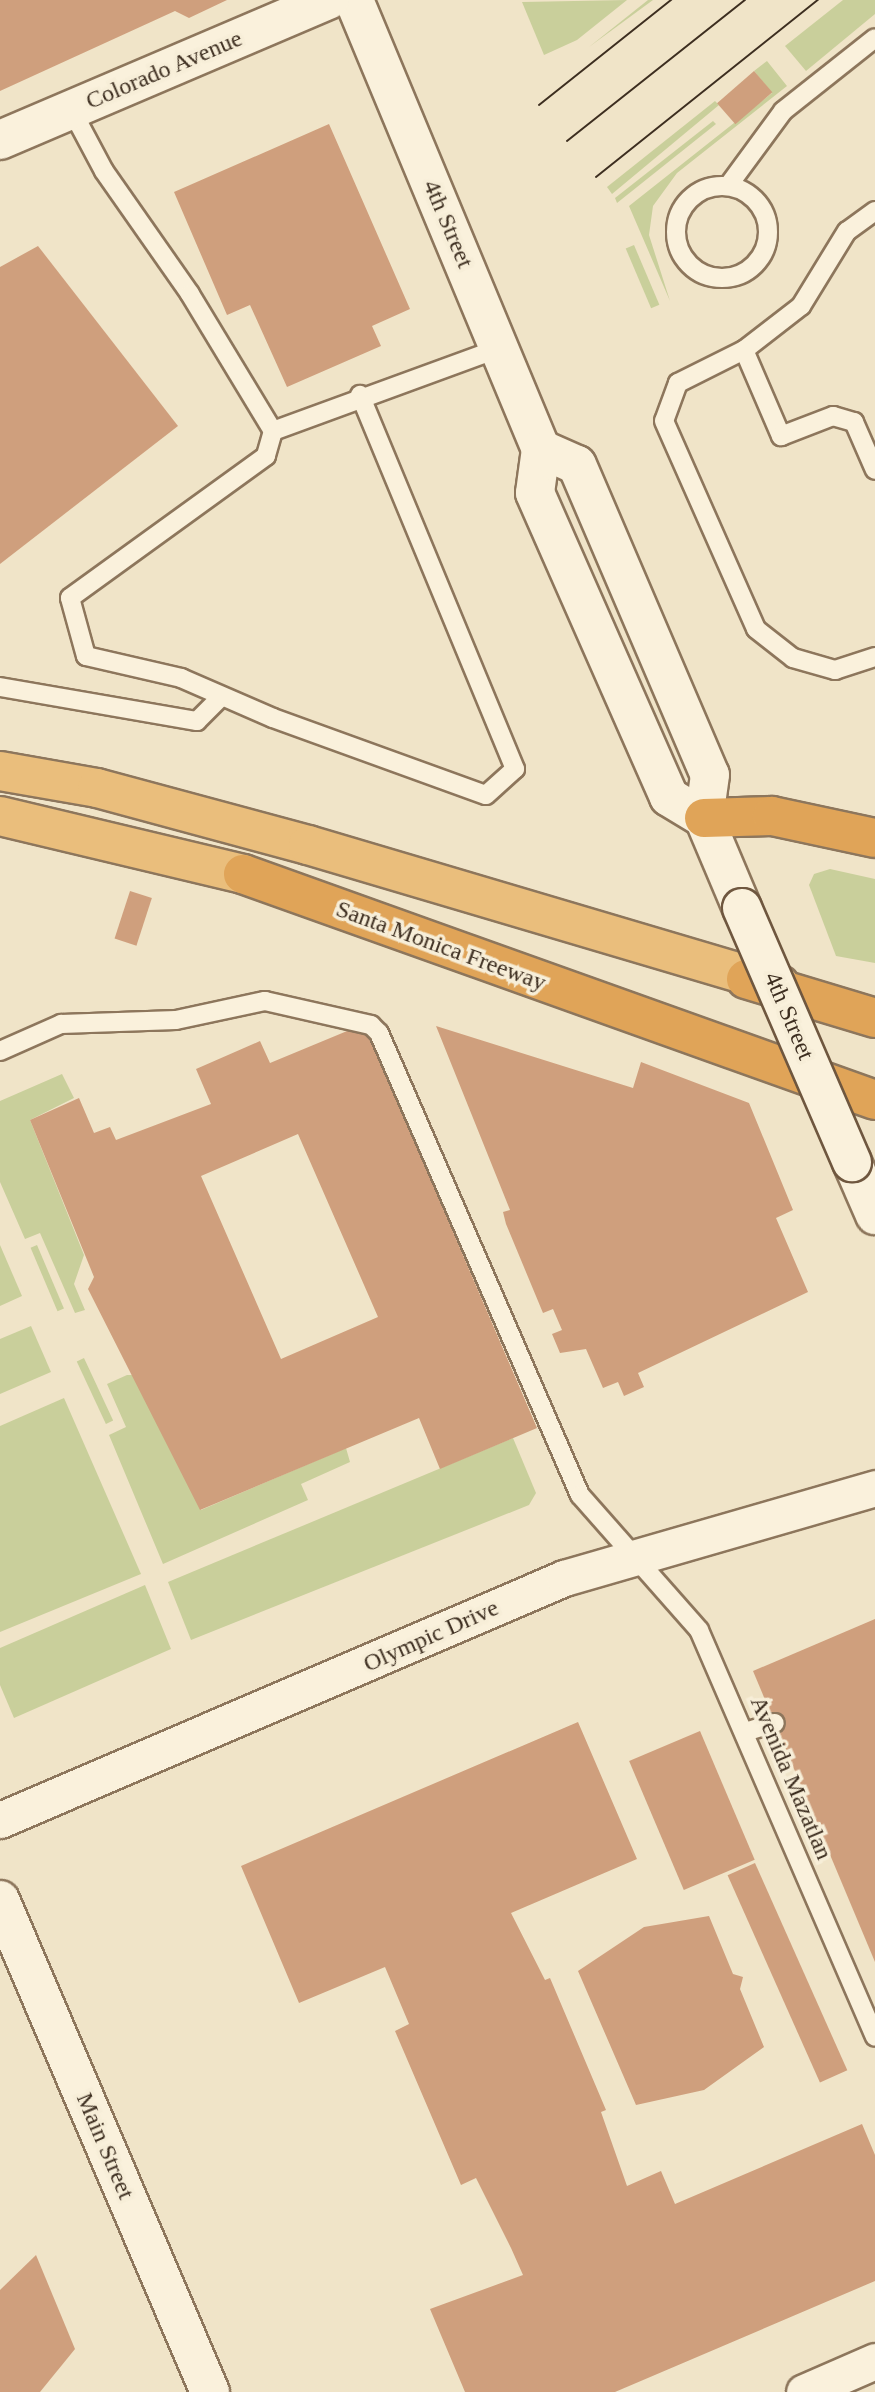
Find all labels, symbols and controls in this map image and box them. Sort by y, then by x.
street label: Colorado Avenue [81,24,247,116]
street label: 4th Street [417,176,479,272]
street label: Santa Monica Freeway [332,895,550,997]
street label: 4th Street [758,968,820,1064]
street label: Olympic Drive [359,1593,503,1679]
street label: Avenida Mazatlan [744,1692,838,1864]
street label: Main Street [70,2089,140,2203]

